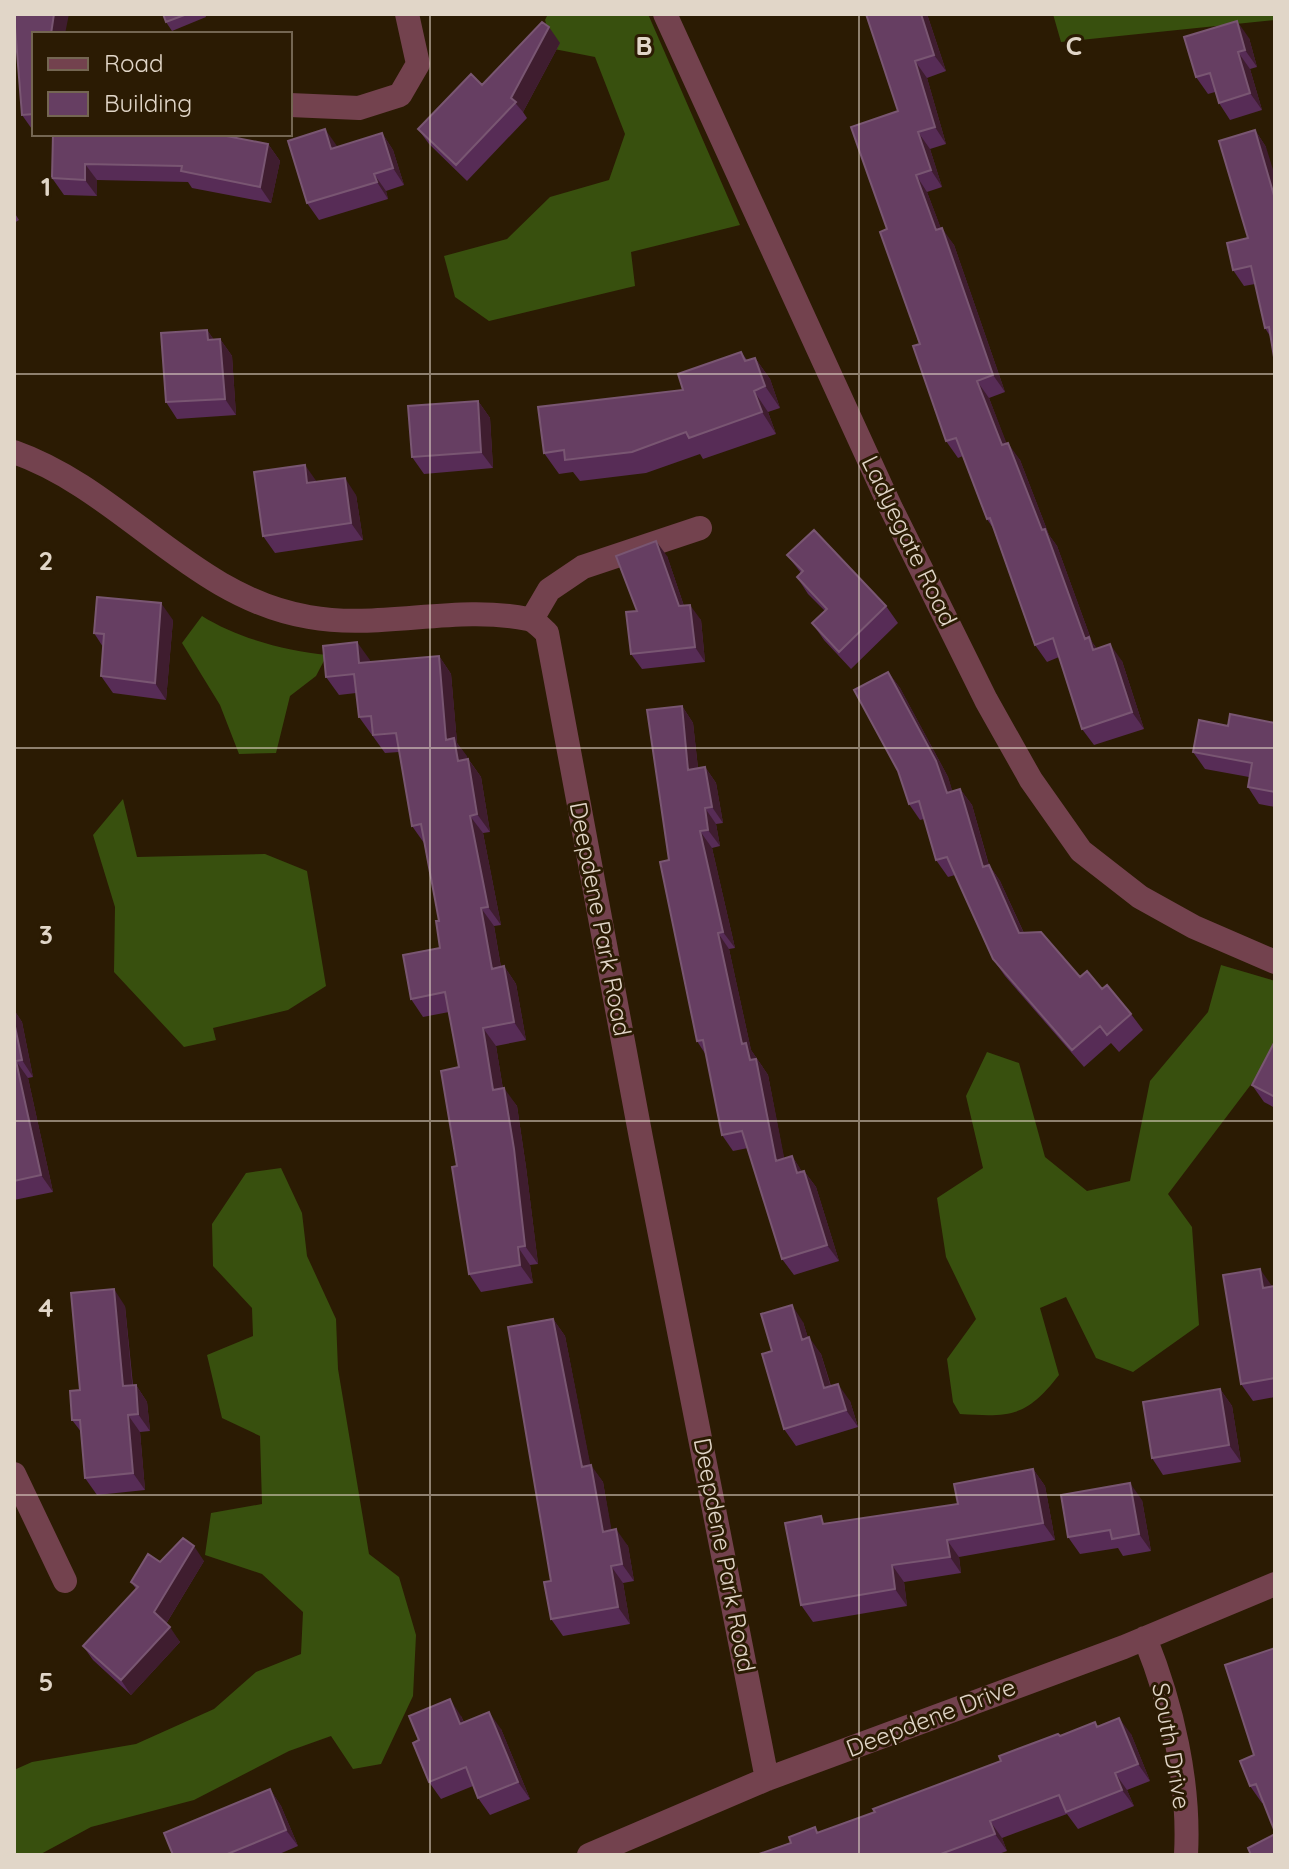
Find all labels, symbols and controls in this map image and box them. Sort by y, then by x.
text: B [635,29,653,62]
text: C [1066,29,1082,62]
legend [32,32,292,136]
text: Road [104,48,164,78]
text: Building [104,88,192,118]
text: 1 [41,170,51,203]
street label: Ladyegate Road [856,450,964,631]
text: 2 [39,544,53,577]
street label: Deepdene Park Road [564,799,638,1039]
text: 3 [39,918,53,951]
text: 4 [38,1291,54,1324]
street label: Deepdene Park Road [688,1435,762,1675]
text: 5 [39,1665,53,1698]
street label: Deepdene Drive [842,1671,1020,1763]
street label: South Drive [1146,1680,1198,1811]

